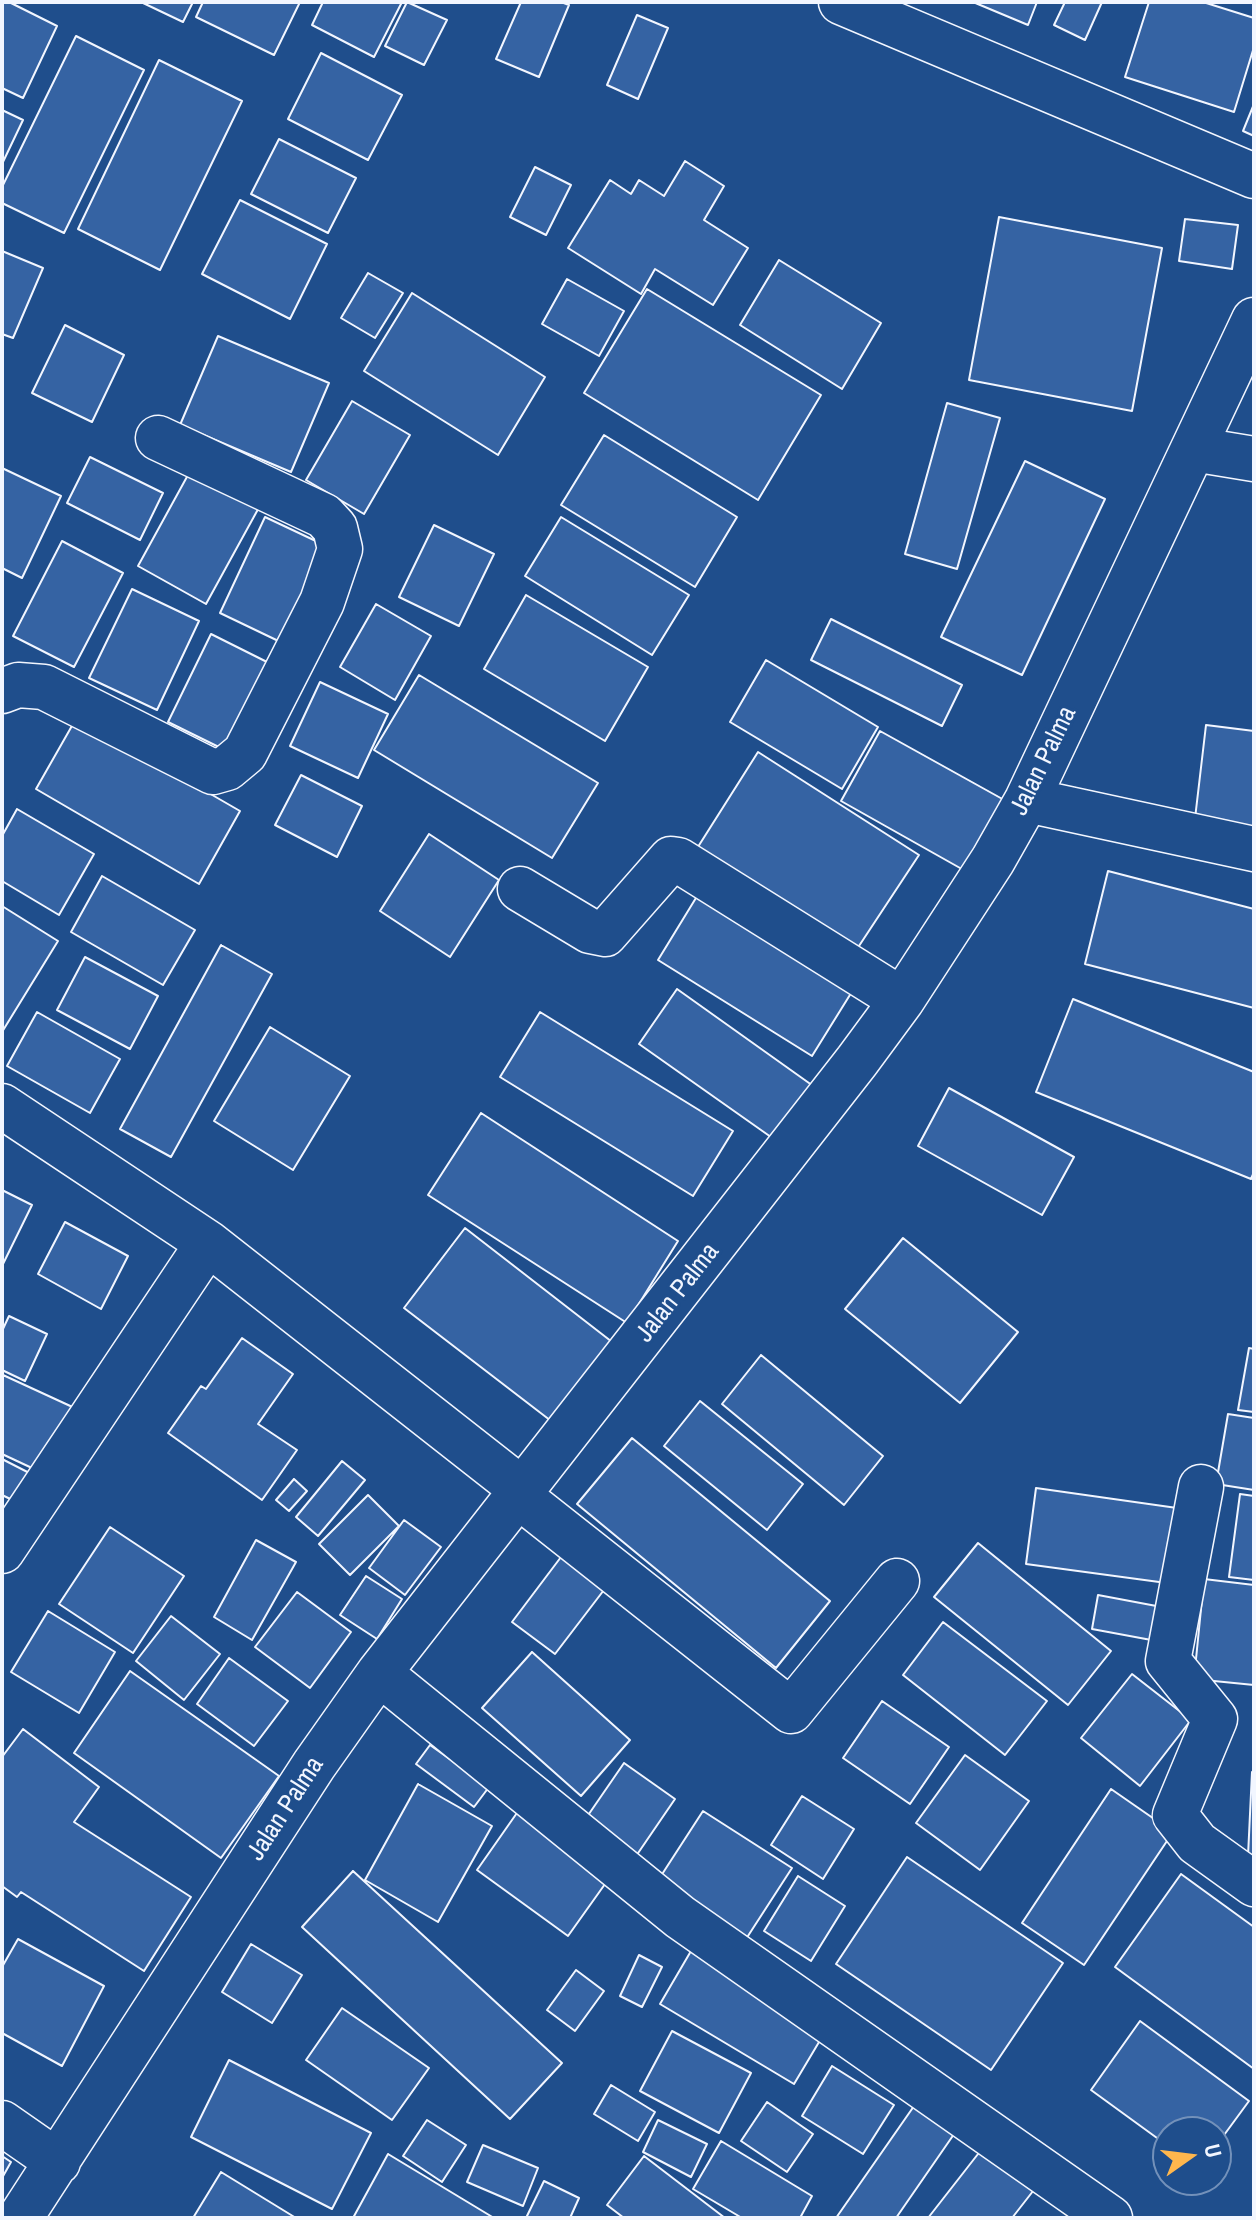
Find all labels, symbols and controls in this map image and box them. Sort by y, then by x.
street label: Jalan Palma [1004,701,1084,821]
street label: Jalan Palma [630,1237,726,1349]
street label: Jalan Palma [241,1751,331,1867]
north arrow [1152,2116,1232,2196]
text: U [1197,2141,1229,2161]

